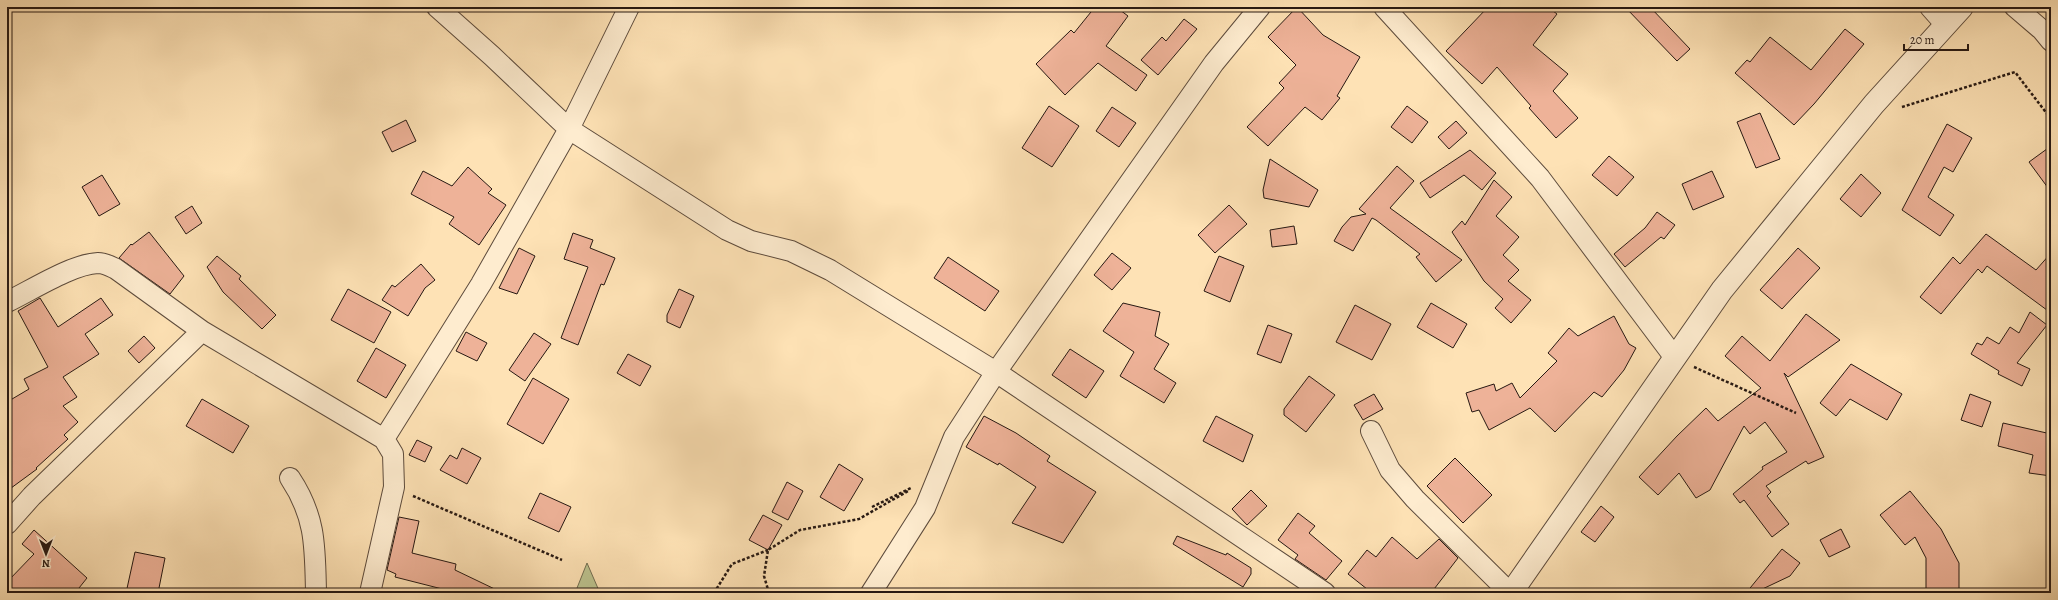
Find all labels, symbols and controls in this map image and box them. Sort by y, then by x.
scale bar [1904,26,1968,52]
text: 20 m [1910,32,1934,48]
north arrow [26,534,66,574]
text: N [42,556,50,571]

